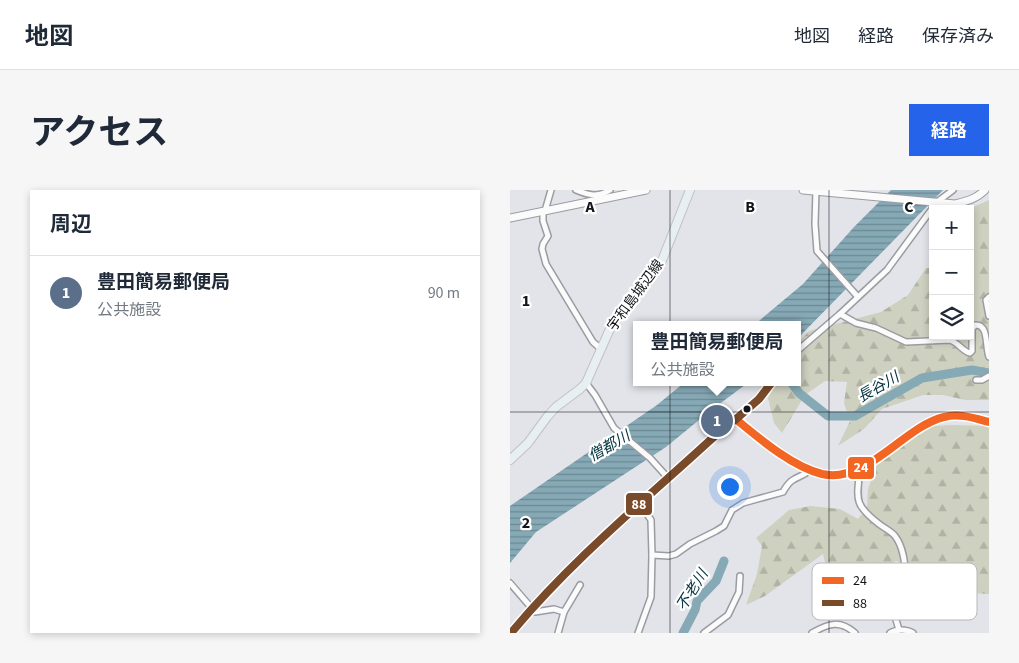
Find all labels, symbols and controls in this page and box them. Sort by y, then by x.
text: 地図 [25,19,73,54]
text: 地図 [794,24,830,49]
text: 経路 [858,24,894,49]
text: 保存済み [922,24,994,49]
button: 経路 [909,104,989,156]
text: アクセス [30,108,168,158]
text: A [584,196,595,218]
text: B [745,196,755,218]
text: C [904,196,914,218]
map controls [929,205,974,340]
button: + [929,205,974,250]
text: 周辺 [50,209,92,239]
button: − [929,250,974,295]
street label: 宇和島城辺線 [603,256,669,335]
text: 豊田簡易郵便局 [97,269,230,296]
text: 1 [62,282,70,304]
text: 90 m [428,282,460,304]
text: 1 [522,290,530,312]
button: layers [929,295,974,340]
text: 公共施設 [97,299,161,321]
popup [633,321,801,386]
text: 豊田簡易郵便局 [650,329,784,356]
text: 公共施設 [650,359,715,381]
water label: 長谷川 [854,366,905,408]
pin: 1 [701,402,733,440]
unlabelled marker [742,404,752,414]
water label: 僧都川 [585,425,636,467]
line badge: 24 [847,456,875,480]
text: 24 [854,458,869,478]
your location [717,474,743,500]
line badge: 88 [625,492,653,516]
text: 88 [632,495,646,515]
text: 2 [522,512,530,534]
legend [812,563,977,620]
water label: 不老川 [672,564,714,615]
text: 24 [853,571,867,591]
text: 88 [853,594,867,614]

